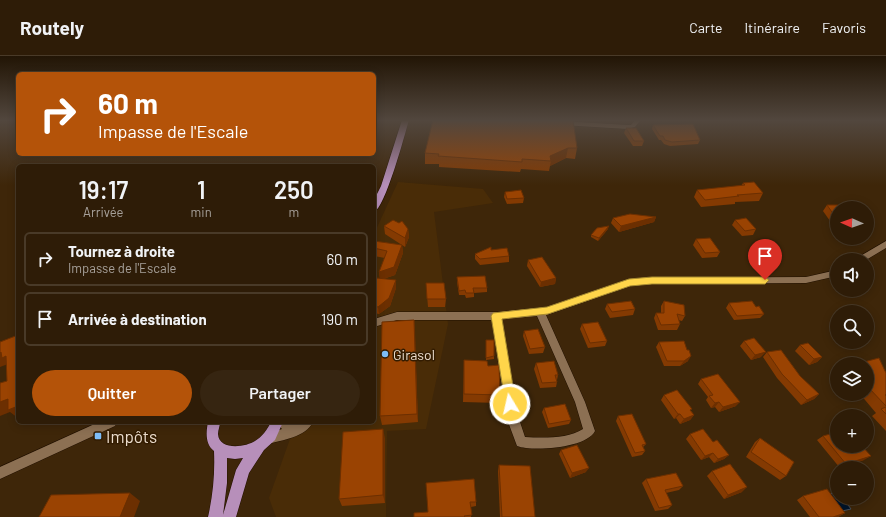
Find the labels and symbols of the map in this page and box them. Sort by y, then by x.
north arrow [830,201,874,245]
pin [748,239,782,280]
place label: Girasol [393,346,435,363]
marker: Girasol [380,349,390,359]
position arrow [489,383,531,425]
place label: Impôts [106,426,157,446]
marker: Impôts [93,431,103,441]

